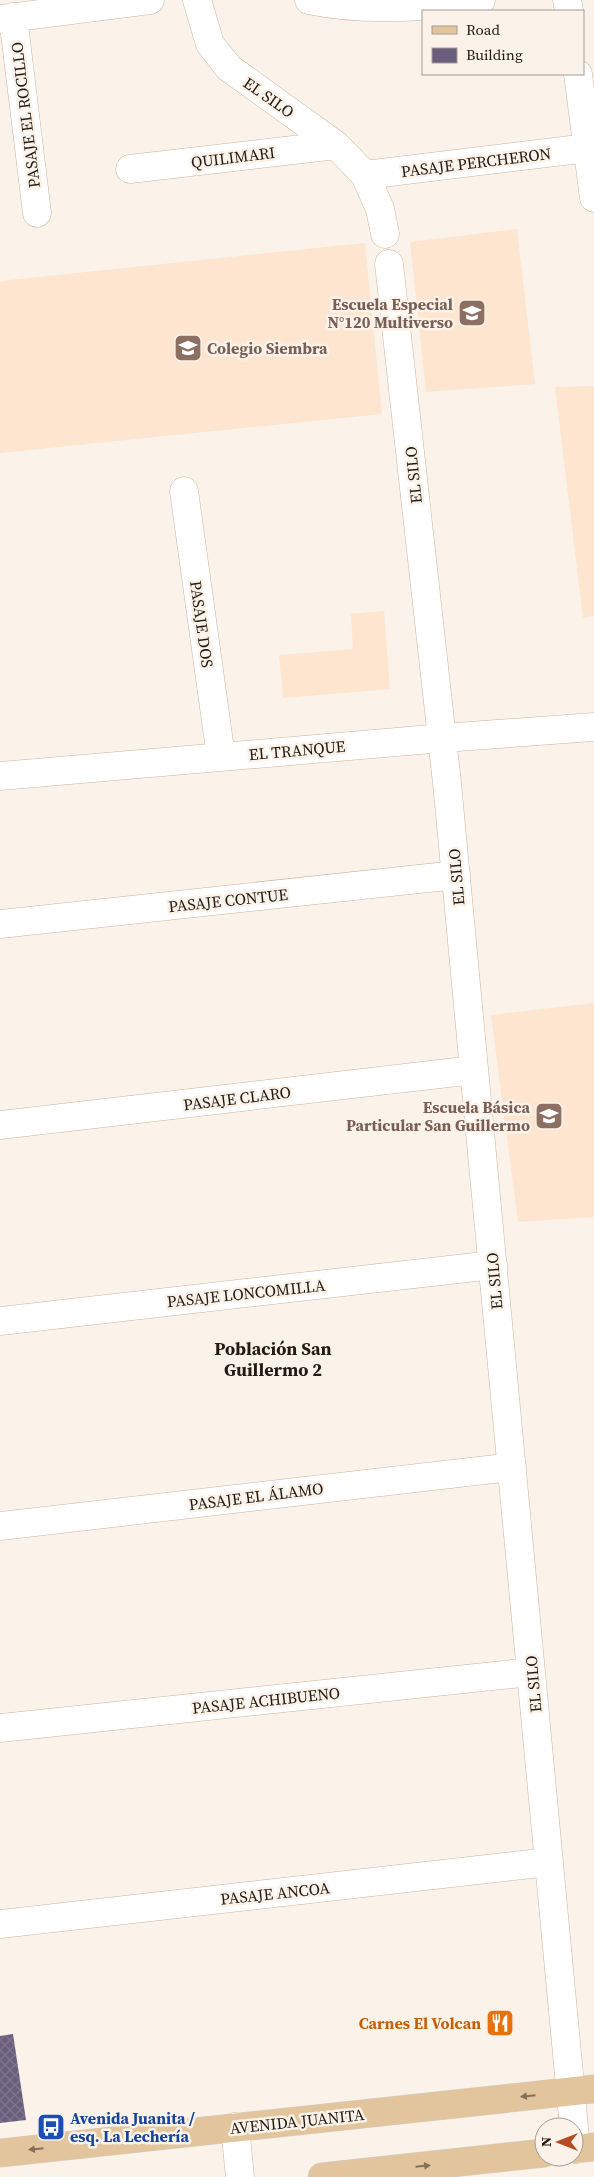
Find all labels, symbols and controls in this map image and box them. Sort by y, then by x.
legend [422,10,584,75]
text: Road [466,19,500,40]
street label: PASAJE EL ROCILLO [5,41,45,189]
text: Building [466,44,523,65]
street label: EL SILO [239,72,299,122]
street label: QUILIMARI [190,141,276,173]
street label: PASAJE PERCHERON [400,142,552,182]
place label: Escuela Especial N°120 Multiverso [327,293,453,333]
school or university icon: Escuela Especial N°120 Multiverso [457,298,487,328]
school or university icon: Colegio Siembra [173,333,203,363]
place label: Colegio Siembra [207,337,328,359]
street label: EL SILO [399,445,427,505]
street label: PASAJE DOS [185,579,219,669]
street label: EL TRANQUE [248,735,346,765]
street label: EL SILO [443,847,469,907]
street label: PASAJE CONTUE [167,883,289,917]
street label: PASAJE CLARO [182,1080,292,1116]
place label: Escuela Básica Particular San Guillermo [346,1096,530,1136]
school or university icon: Escuela Básica Particular San Guillermo [534,1101,564,1131]
street label: EL SILO [481,1251,507,1311]
street label: PASAJE LONCOMILLA [166,1274,327,1312]
district label: Población San Guillermo 2 [214,1336,332,1382]
street label: PASAJE EL ÁLAMO [187,1477,325,1515]
street label: EL SILO [520,1654,546,1714]
street label: PASAJE ACHIBUENO [191,1681,341,1719]
street label: PASAJE ANCOA [219,1876,331,1910]
restaurant icon: Carnes El Volcan [485,2008,515,2038]
place label: Carnes El Volcan [359,2012,481,2034]
one-way arrow [520,2092,536,2100]
street label: AVENIDA JUANITA [229,2103,366,2139]
place label: Avenida Juanita / esq. La Lechería [70,2107,196,2147]
bus stop icon: Avenida Juanita / esq. La Lechería [36,2112,66,2142]
north arrow [534,2117,584,2167]
text: N [536,2137,556,2147]
one-way arrow [28,2145,44,2153]
one-way arrow [415,2162,431,2170]

